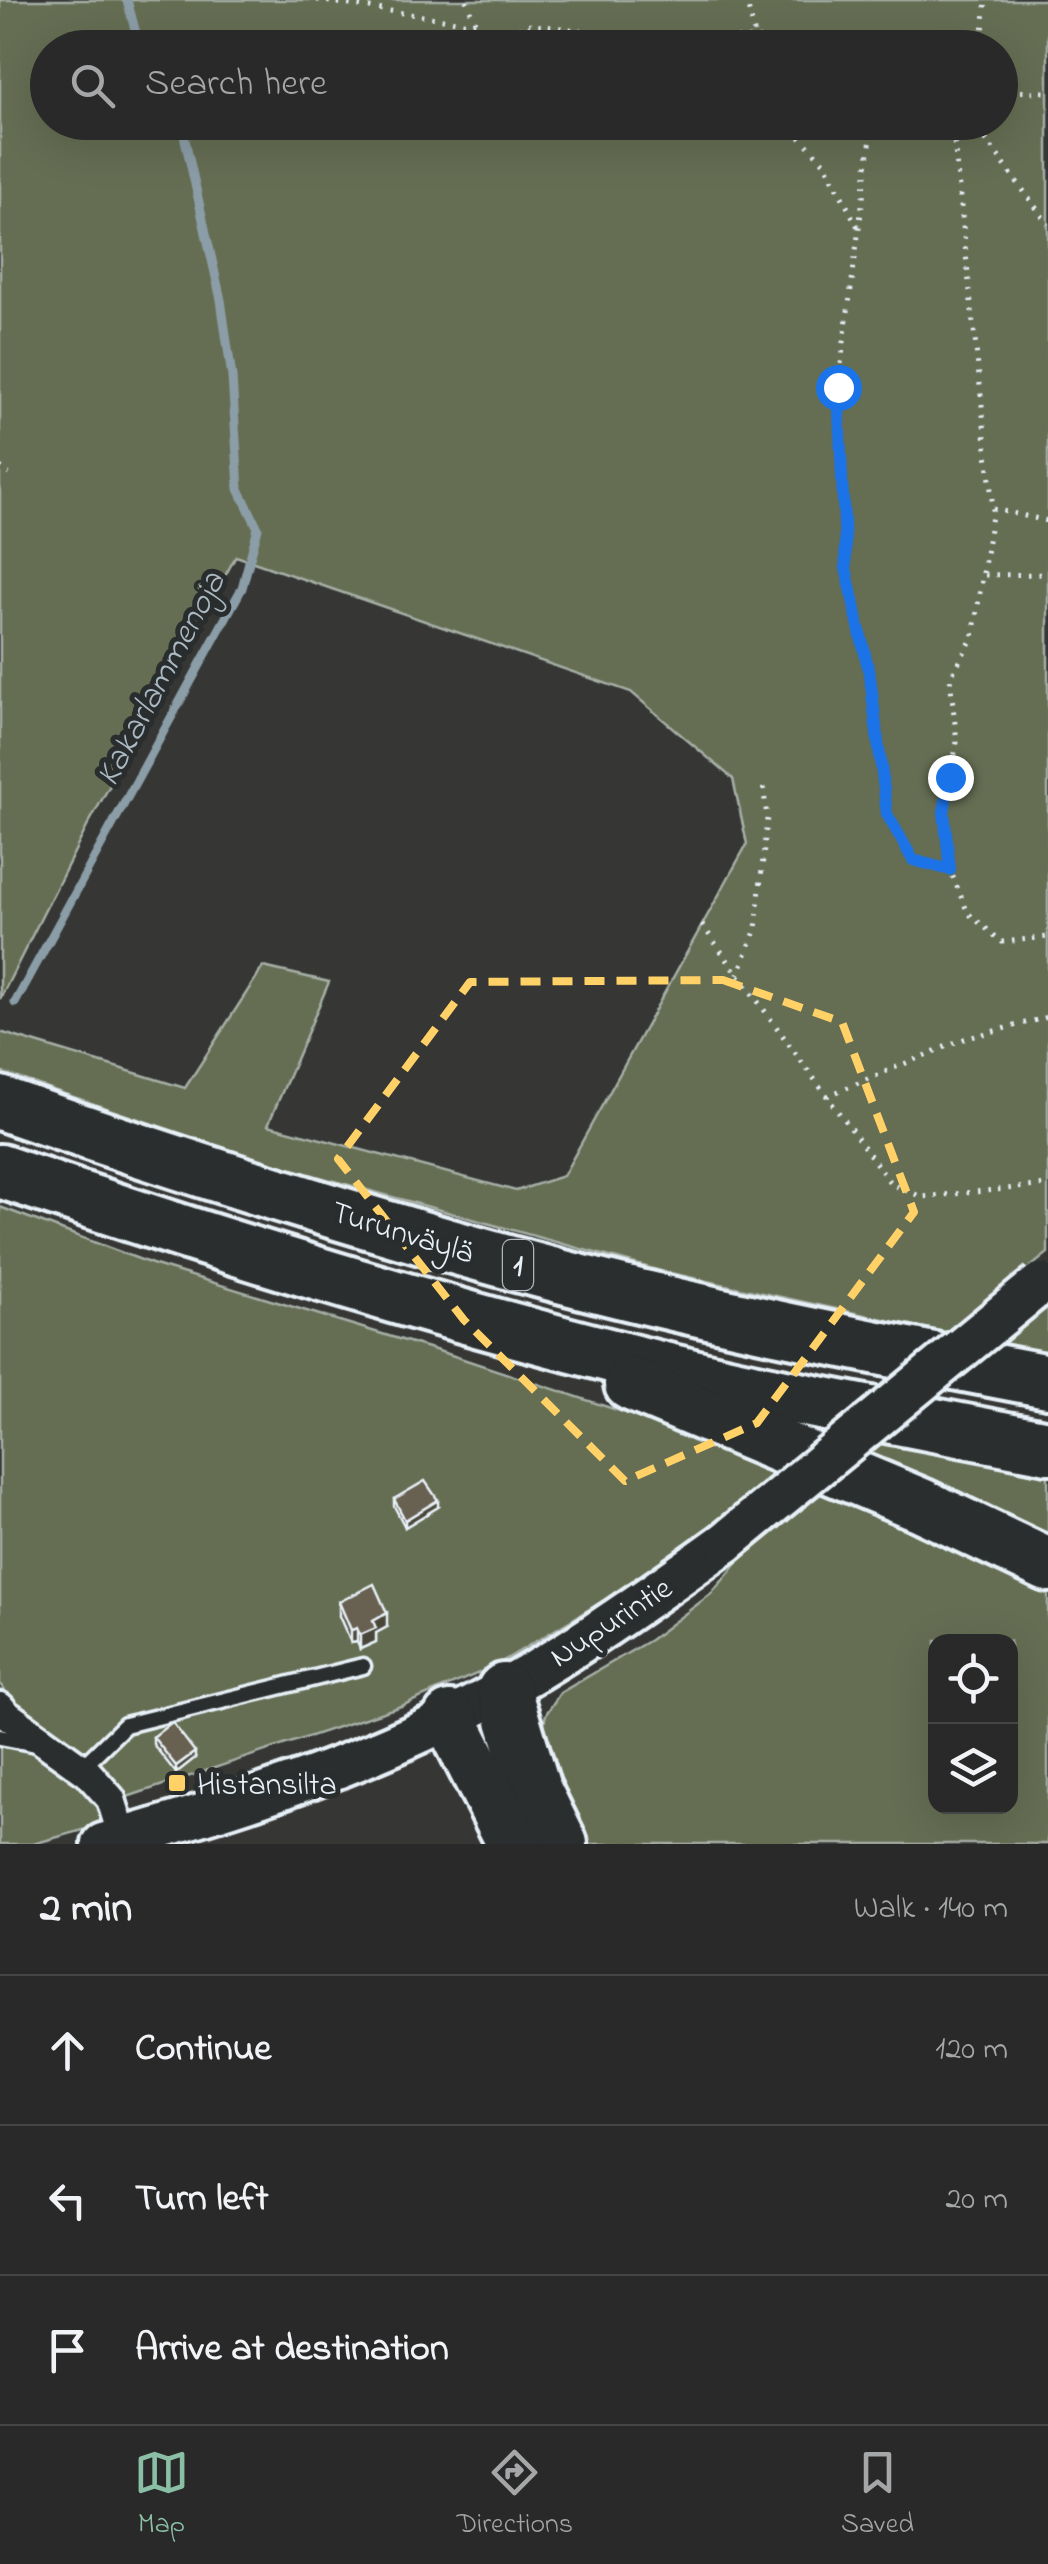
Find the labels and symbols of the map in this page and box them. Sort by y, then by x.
route start [816,365,862,411]
water label: Kakarlammenoja [84,562,241,796]
route end [928,755,974,801]
street label: Turunväylä [325,1190,479,1278]
road number: 1 [503,1240,533,1290]
street label: Nupurintie [541,1566,683,1681]
place label: Histansilta [197,1763,337,1810]
marker: Histansilta [166,1772,188,1794]

